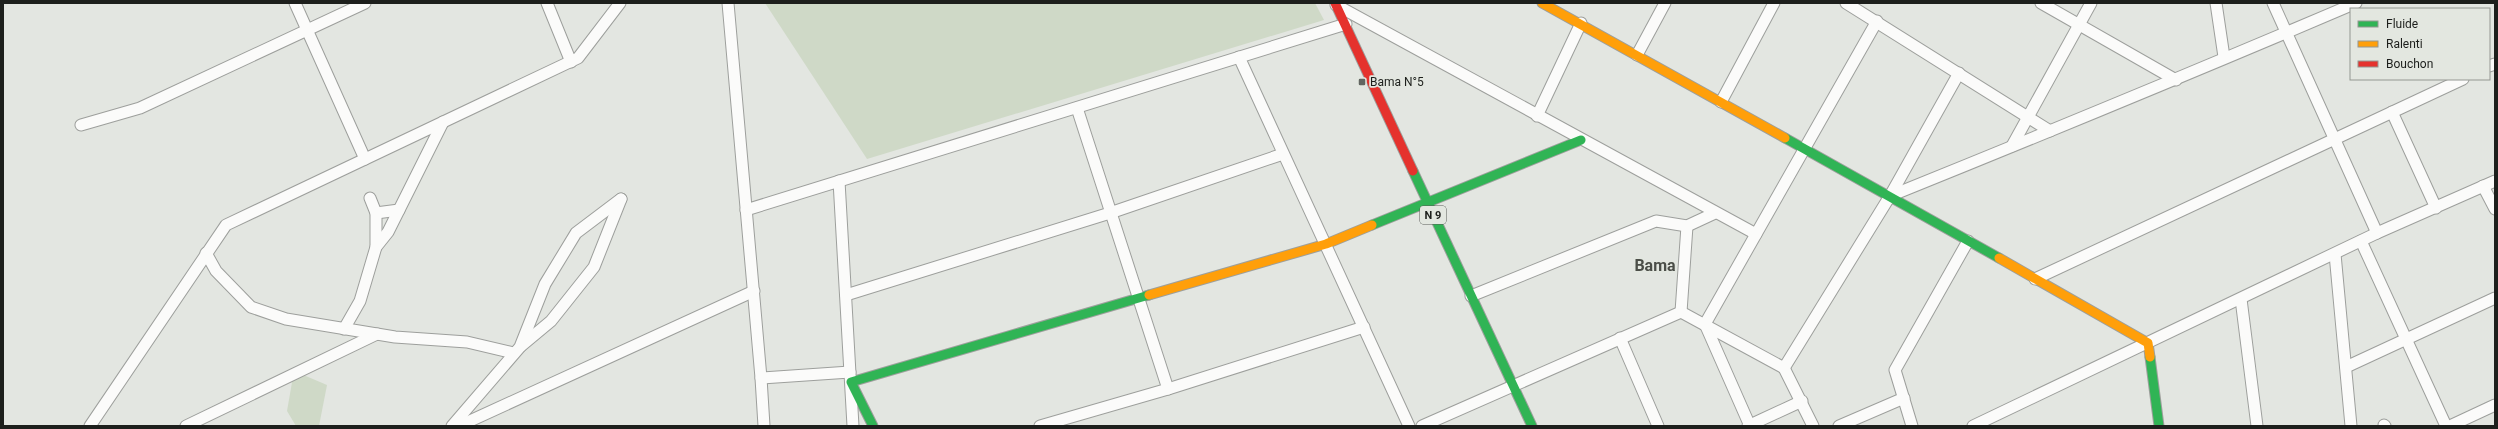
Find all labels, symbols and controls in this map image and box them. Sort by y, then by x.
legend [2350,8,2490,80]
text: Fluide [2386,17,2418,31]
text: Ralenti [2386,37,2423,51]
text: Bouchon [2386,57,2433,71]
place label: Bama N°5 [1370,75,1424,89]
marker: Bama N°5 [1357,77,1367,87]
road number: N 9 [1420,206,1446,224]
district label: Bama [1634,256,1676,275]

